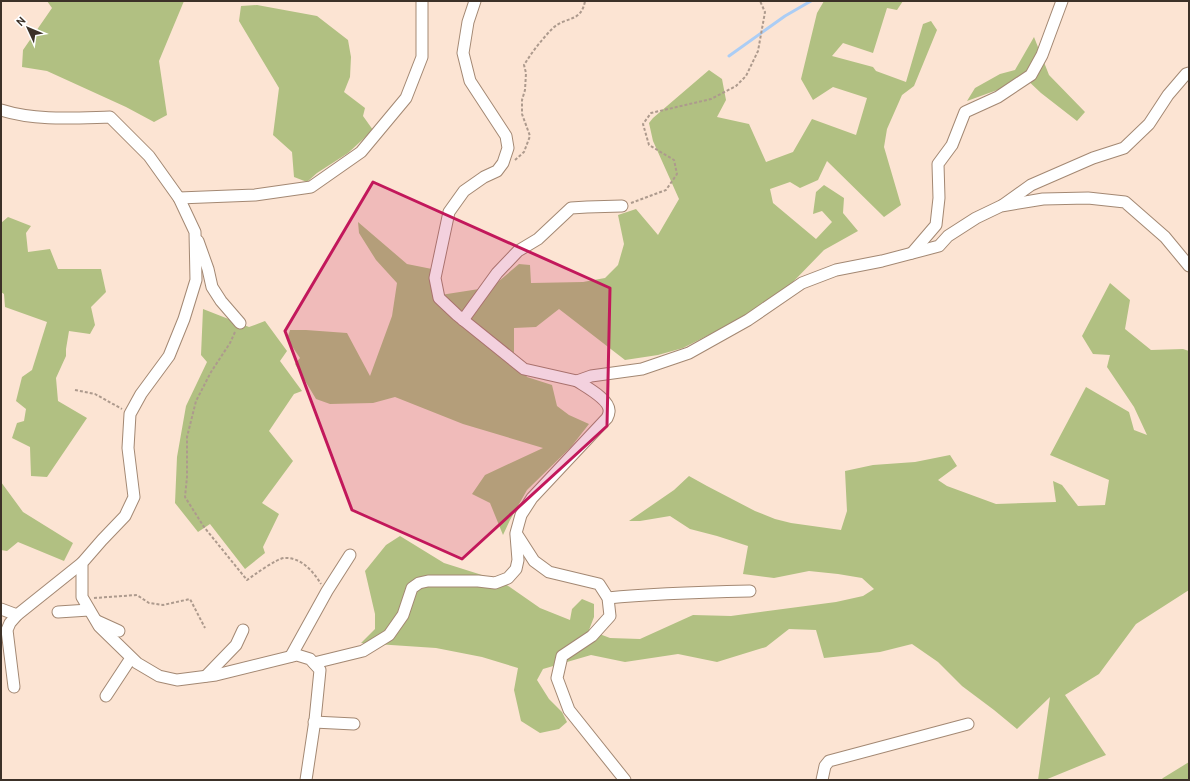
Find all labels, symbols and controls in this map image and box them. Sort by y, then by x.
north arrow [8,8,48,48]
text: N [13,13,29,29]

